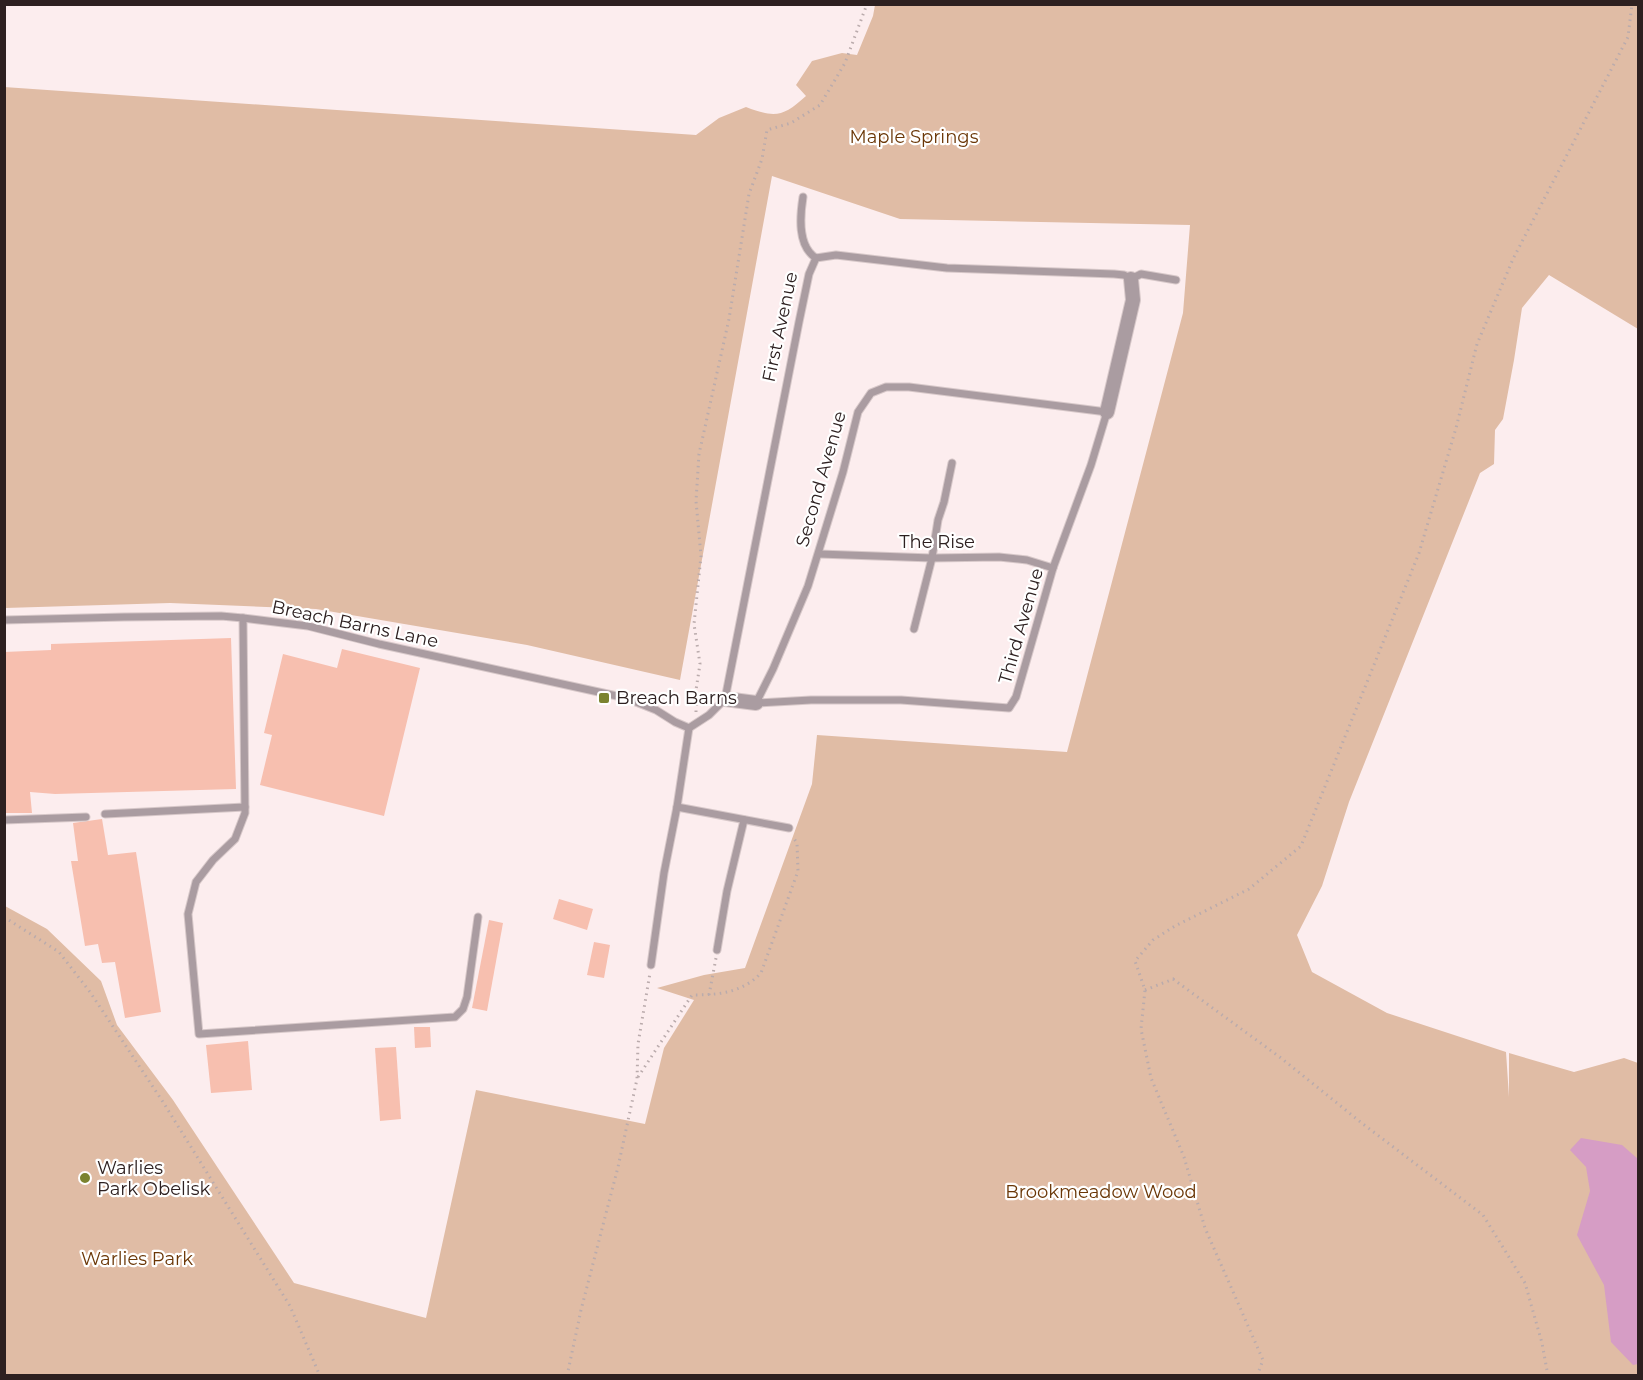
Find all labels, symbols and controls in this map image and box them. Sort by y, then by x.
park label: Maple Springs [850,126,979,148]
street label: First Avenue [758,270,802,384]
street label: Second Avenue [791,408,851,549]
street label: The Rise [899,531,975,553]
street label: Third Avenue [994,566,1048,686]
street label: Breach Barns Lane [270,596,440,652]
place label: Breach Barns [616,687,737,709]
marker: Breach Barns [597,691,611,705]
place label: Warlies Park Obelisk [97,1157,210,1200]
marker: Warlies Park Obelisk [78,1171,92,1185]
park label: Brookmeadow Wood [1005,1181,1197,1203]
park label: Warlies Park [81,1248,193,1270]

